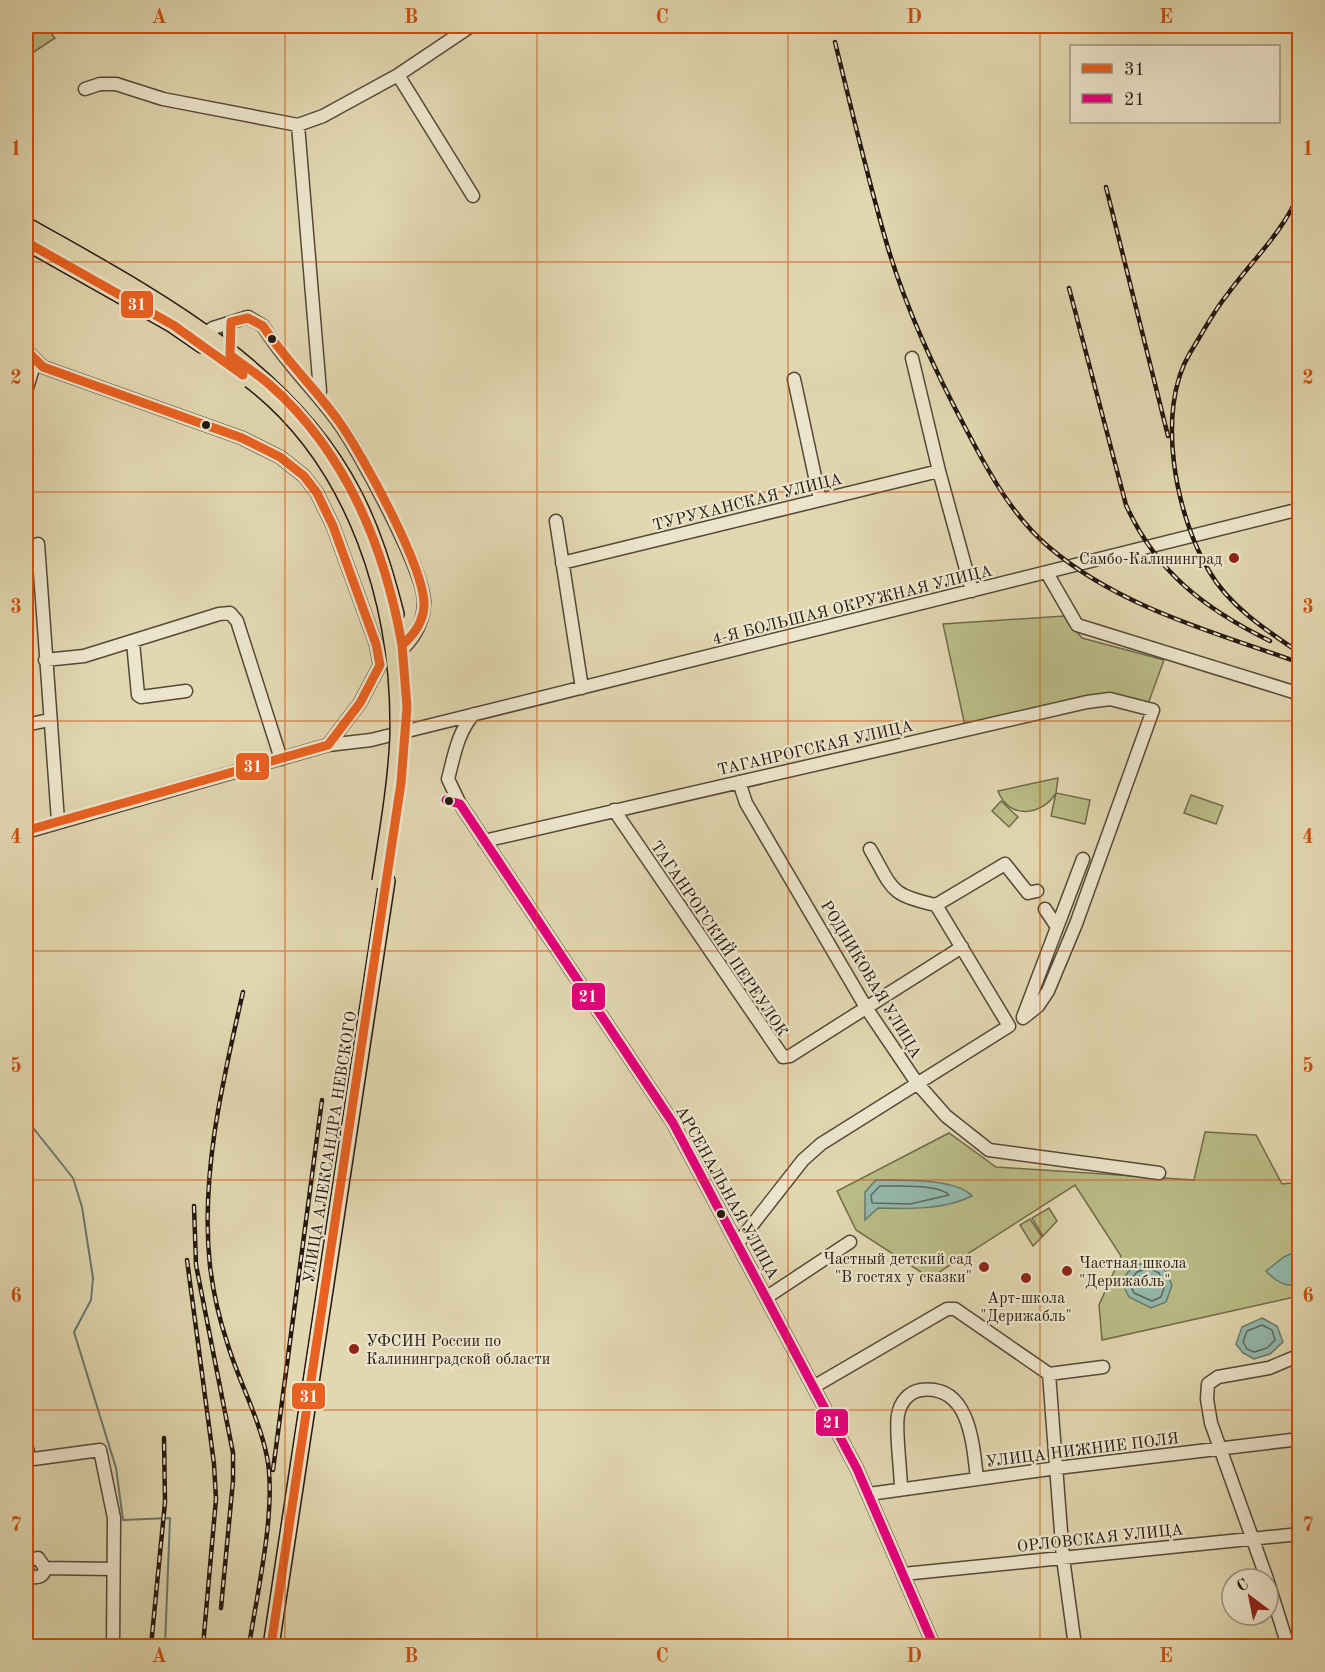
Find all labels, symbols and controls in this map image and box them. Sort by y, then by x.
text: A [151,8,167,28]
text: B [404,8,418,28]
text: C [655,8,669,28]
text: D [906,8,922,28]
text: E [1159,8,1173,28]
legend [1070,45,1280,123]
text: 31 [1124,61,1145,79]
text: 21 [1124,91,1145,109]
text: 1 [10,140,22,160]
text: 1 [1302,140,1314,160]
line badge: 31 [120,290,154,319]
text: 31 [128,298,146,314]
unlabelled marker [266,333,278,345]
text: 2 [10,369,22,389]
text: 2 [1302,369,1314,389]
unlabelled marker [200,419,212,431]
street label: ТУРУХАНСКАЯ УЛИЦА [651,472,844,534]
marker: Самбо-Калининград [1227,551,1241,565]
place label: Самбо-Калининград [1079,552,1222,568]
street label: 4-Я БОЛЬШАЯ ОКРУЖНАЯ УЛИЦА [711,563,994,649]
text: 3 [10,598,22,618]
text: 3 [1302,598,1314,618]
street label: ТАГАНРОГСКАЯ УЛИЦА [716,719,915,779]
line badge: 31 [235,752,270,781]
text: 31 [244,760,262,776]
unlabelled marker [443,795,455,807]
text: 4 [10,828,22,848]
text: 4 [1302,828,1314,848]
street label: ТАГАНРОГСКИЙ ПЕРЕУЛОК [647,836,793,1040]
street label: РОДНИКОВАЯ УЛИЦА [817,898,924,1062]
line badge: 21 [571,982,606,1011]
text: 21 [579,990,597,1006]
street label: УЛИЦА АЛЕКСАНДРА НЕВСКОГО [302,1010,360,1284]
text: 5 [10,1056,22,1077]
text: 5 [1302,1056,1314,1077]
street label: АРСЕНАЛЬНАЯ УЛИЦА [672,1104,781,1282]
unlabelled marker [715,1208,727,1220]
place label: Частный детский сад "В гостях у сказки" [823,1252,972,1286]
place label: Частная школа "Дерижабль" [1079,1256,1187,1290]
marker: Частный детский сад "В гостях у сказки" [977,1260,991,1274]
marker: Частная школа "Дерижабль" [1060,1264,1074,1278]
marker: Арт-школа "Дерижабль" [1019,1271,1033,1285]
text: 6 [10,1287,22,1307]
text: 6 [1302,1287,1314,1307]
place label: Арт-школа "Дерижабль" [980,1291,1072,1325]
place label: УФСИН России по Калининградской области [366,1334,550,1368]
marker: УФСИН России по Калининградской области [347,1342,361,1356]
line badge: 31 [291,1382,326,1410]
text: 31 [300,1390,318,1406]
line badge: 21 [815,1408,849,1437]
text: 21 [823,1416,841,1432]
street label: УЛИЦА НИЖНИЕ ПОЛЯ [985,1431,1180,1471]
text: 7 [10,1516,22,1536]
text: 7 [1302,1516,1314,1536]
street label: ОРЛОВСКАЯ УЛИЦА [1016,1522,1184,1556]
north arrow [1220,1567,1280,1627]
text: С [1234,1576,1252,1596]
text: A [151,1647,167,1667]
text: B [404,1647,418,1667]
text: C [655,1647,669,1667]
text: D [906,1647,922,1667]
text: E [1159,1647,1173,1667]

